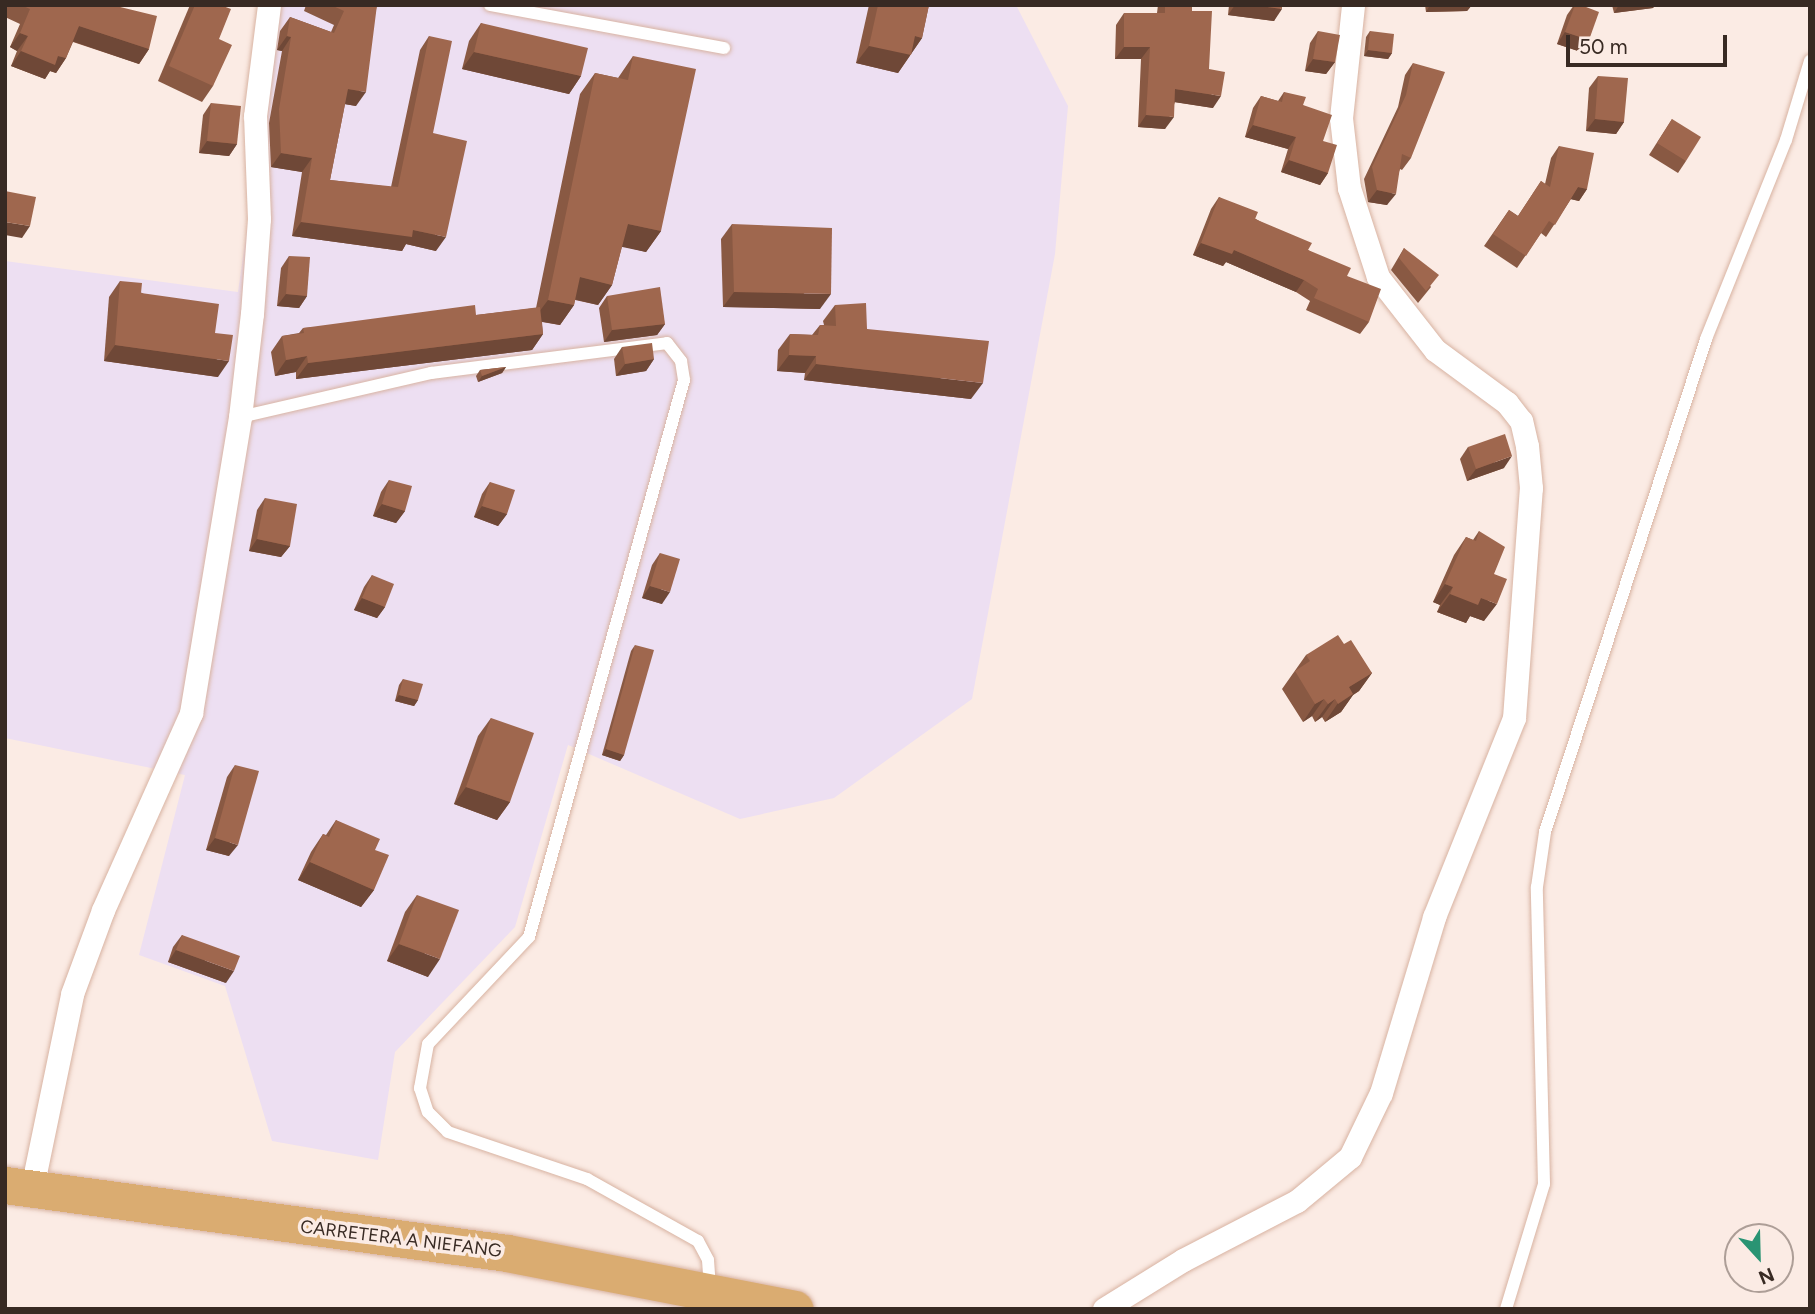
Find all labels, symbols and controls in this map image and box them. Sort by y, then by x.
scale bar [1570,21,1731,65]
text: 50 m [1579,34,1628,59]
street label: CARRETERA A NIEFANG [299,1216,503,1262]
north arrow [1724,1223,1794,1293]
text: N [1755,1263,1777,1289]

